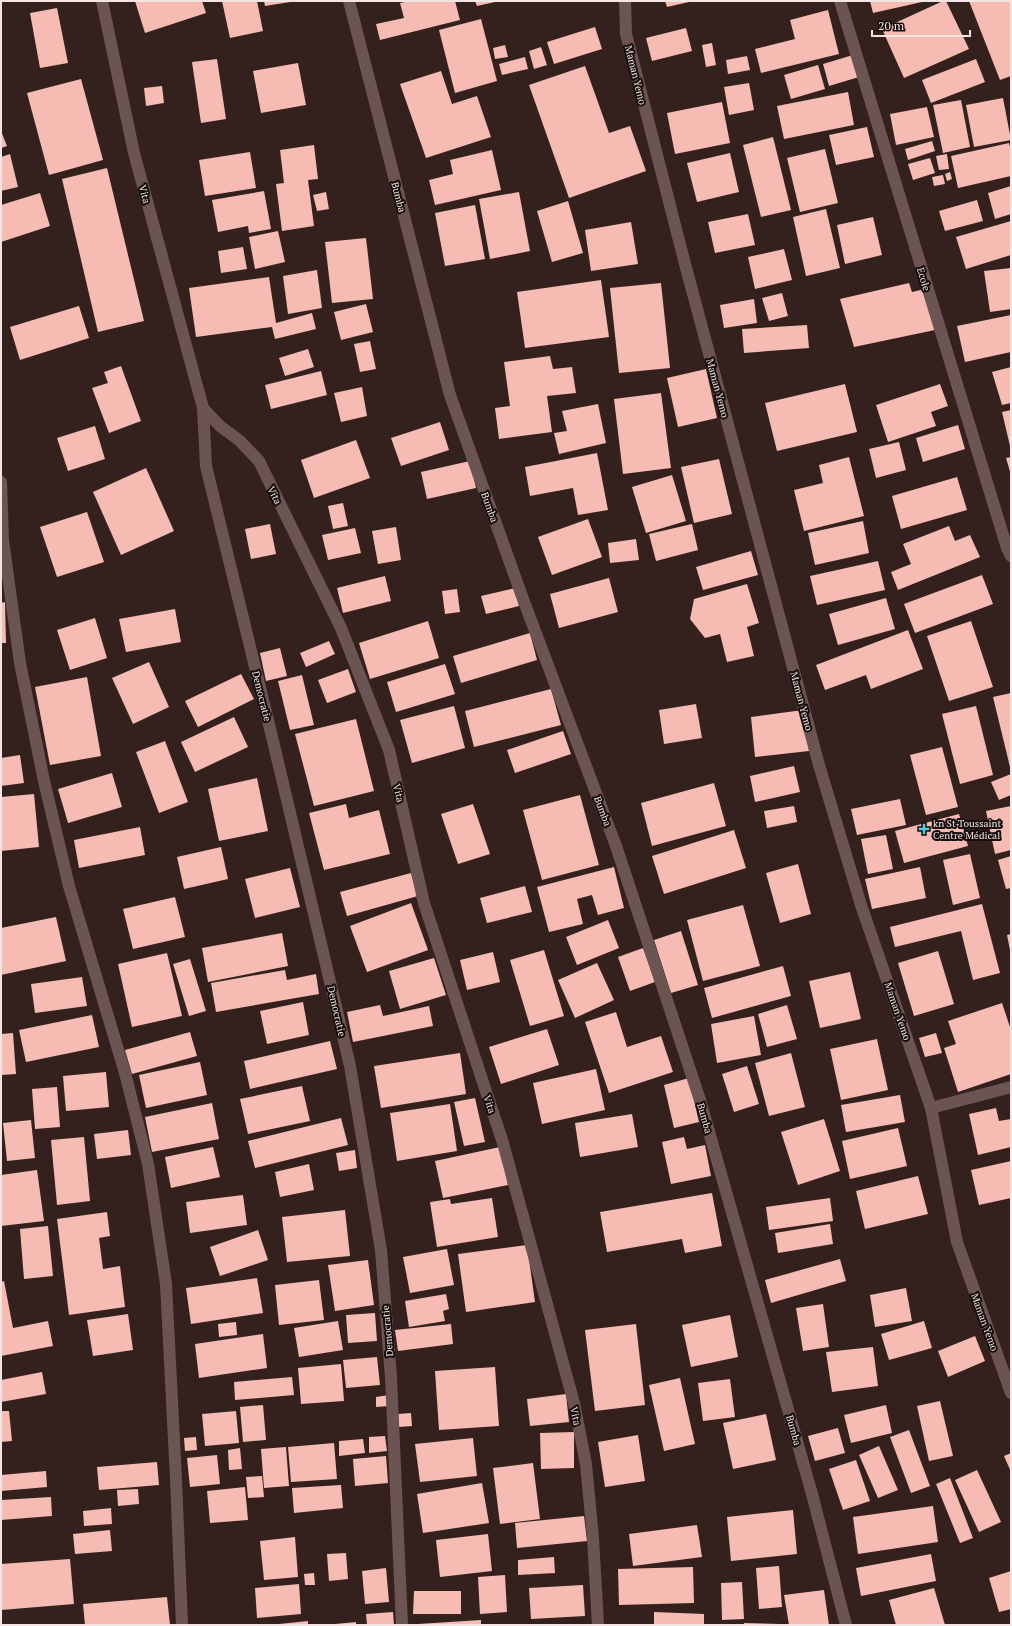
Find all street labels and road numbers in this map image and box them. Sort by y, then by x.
street label: Maman Yemo [622,44,649,106]
street label: Bumba [388,180,409,214]
street label: Vita [136,183,153,205]
street label: Ecole [914,266,933,292]
street label: Maman Yemo [703,357,732,419]
street label: Vita [265,484,284,506]
street label: Bumba [478,490,501,524]
street label: Democratie [249,670,274,723]
street label: Maman Yemo [787,670,816,732]
street label: Vita [390,783,407,804]
street label: Bumba [591,794,614,828]
street label: Maman Yemo [882,980,914,1042]
street label: Democratie [324,985,349,1038]
street label: Vita [480,1093,499,1115]
street label: Bumba [694,1101,715,1135]
street label: Maman Yemo [968,1292,1001,1353]
street label: Democratie [379,1305,396,1357]
street label: Vita [567,1406,584,1426]
street label: Bumba [783,1413,804,1447]

